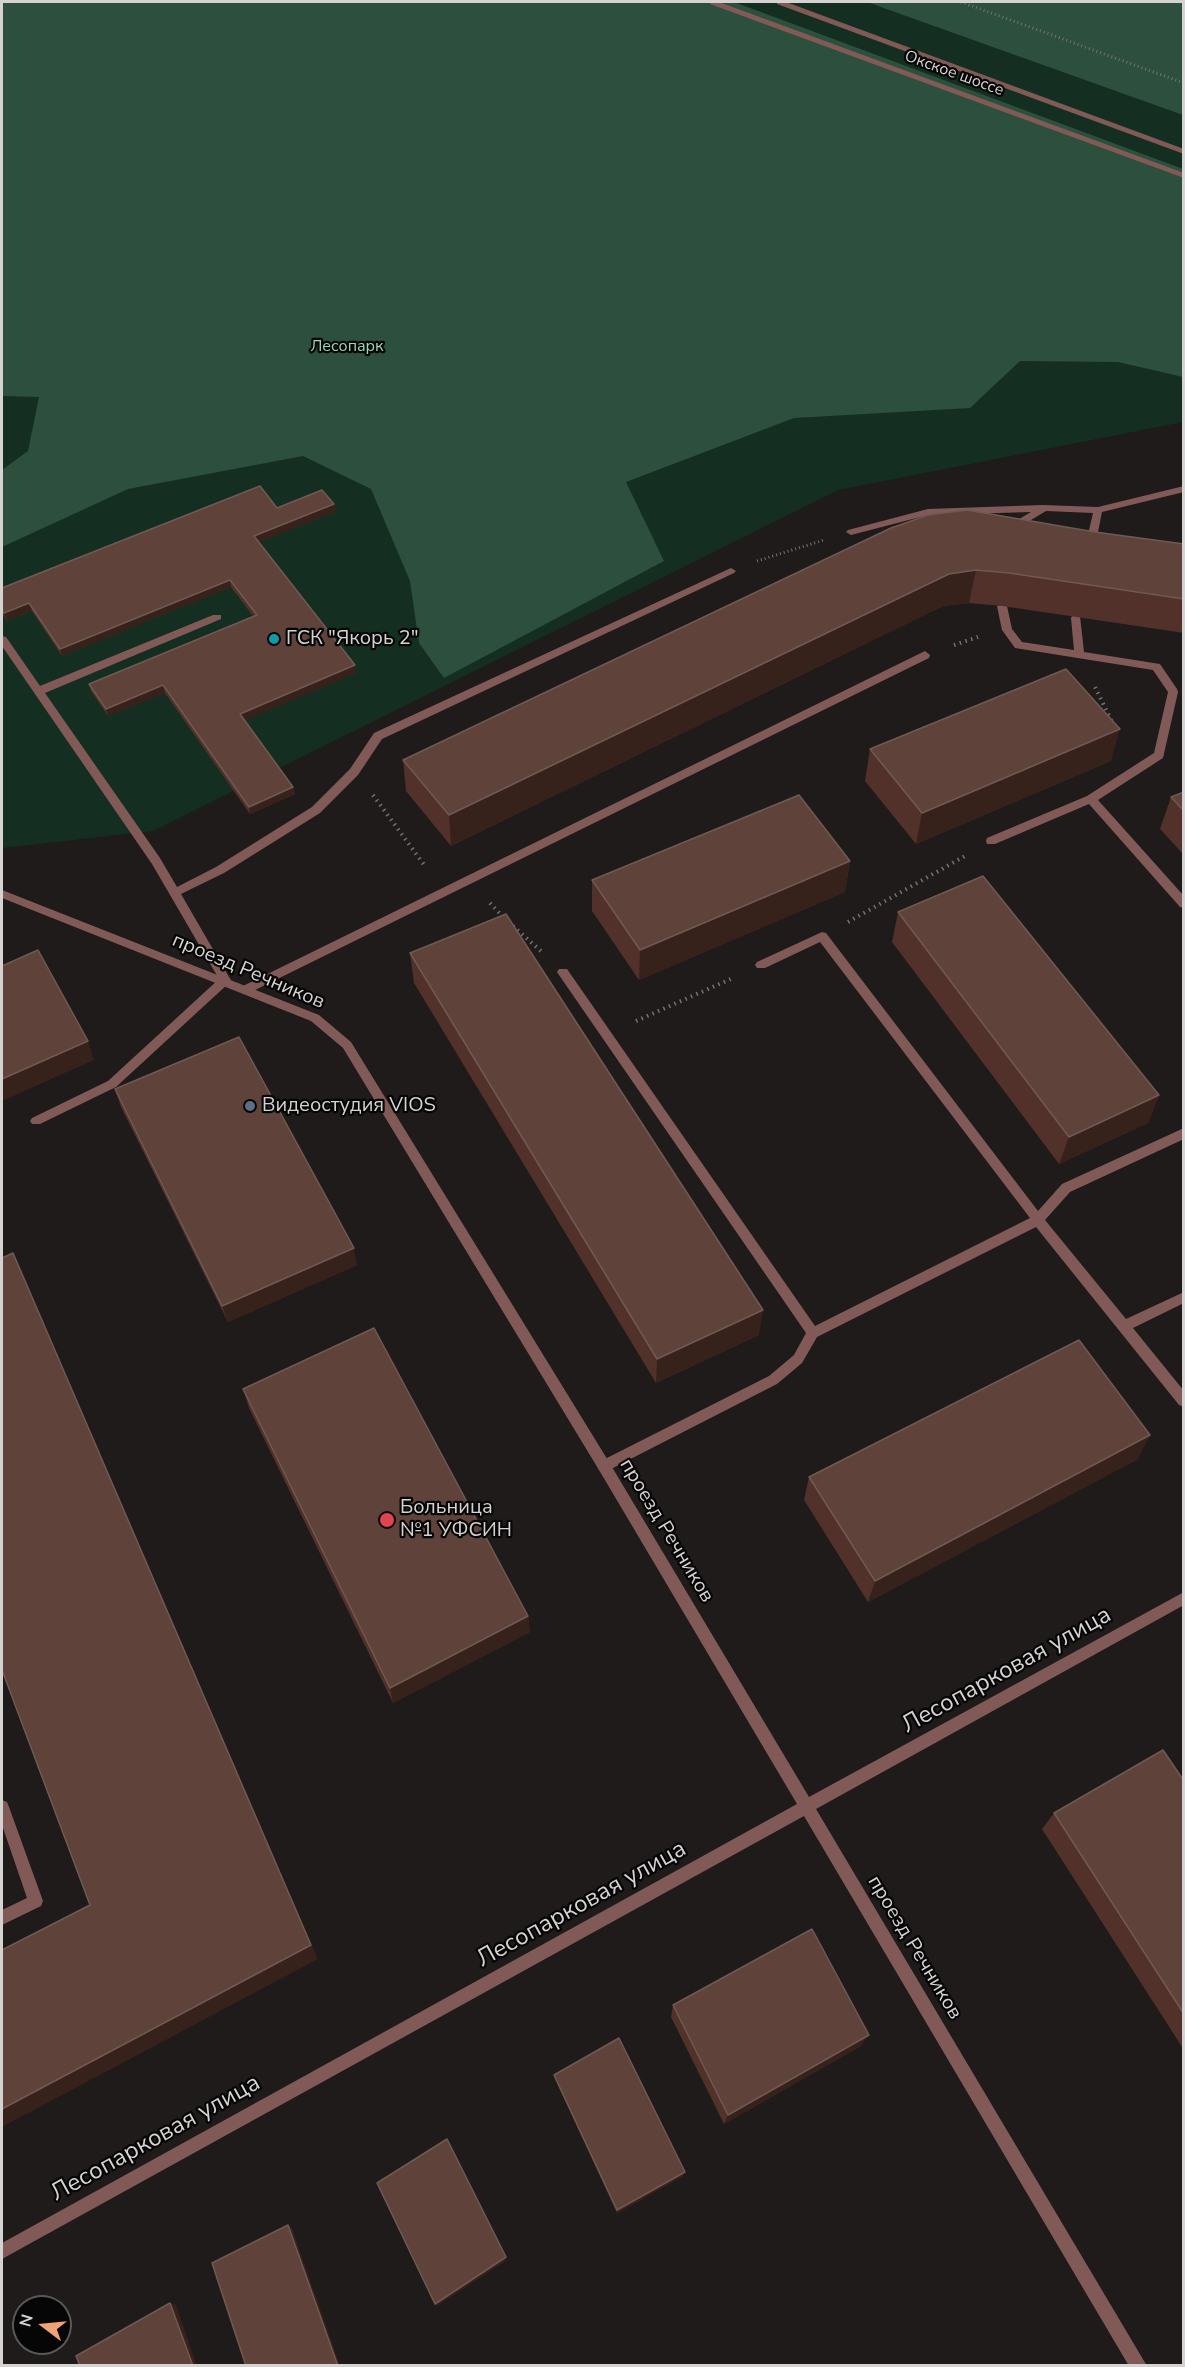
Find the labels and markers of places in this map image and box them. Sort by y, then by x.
place label: ГСК "Якорь 2" [286,627,419,651]
marker: ГСК "Якорь 2" [267,632,281,646]
place label: Видеостудия VIOS [262,1094,436,1118]
marker: Видеостудия VIOS [243,1099,257,1113]
place label: Больница №1 УФСИН [400,1496,512,1543]
marker: Больница №1 УФСИН [378,1511,396,1529]

